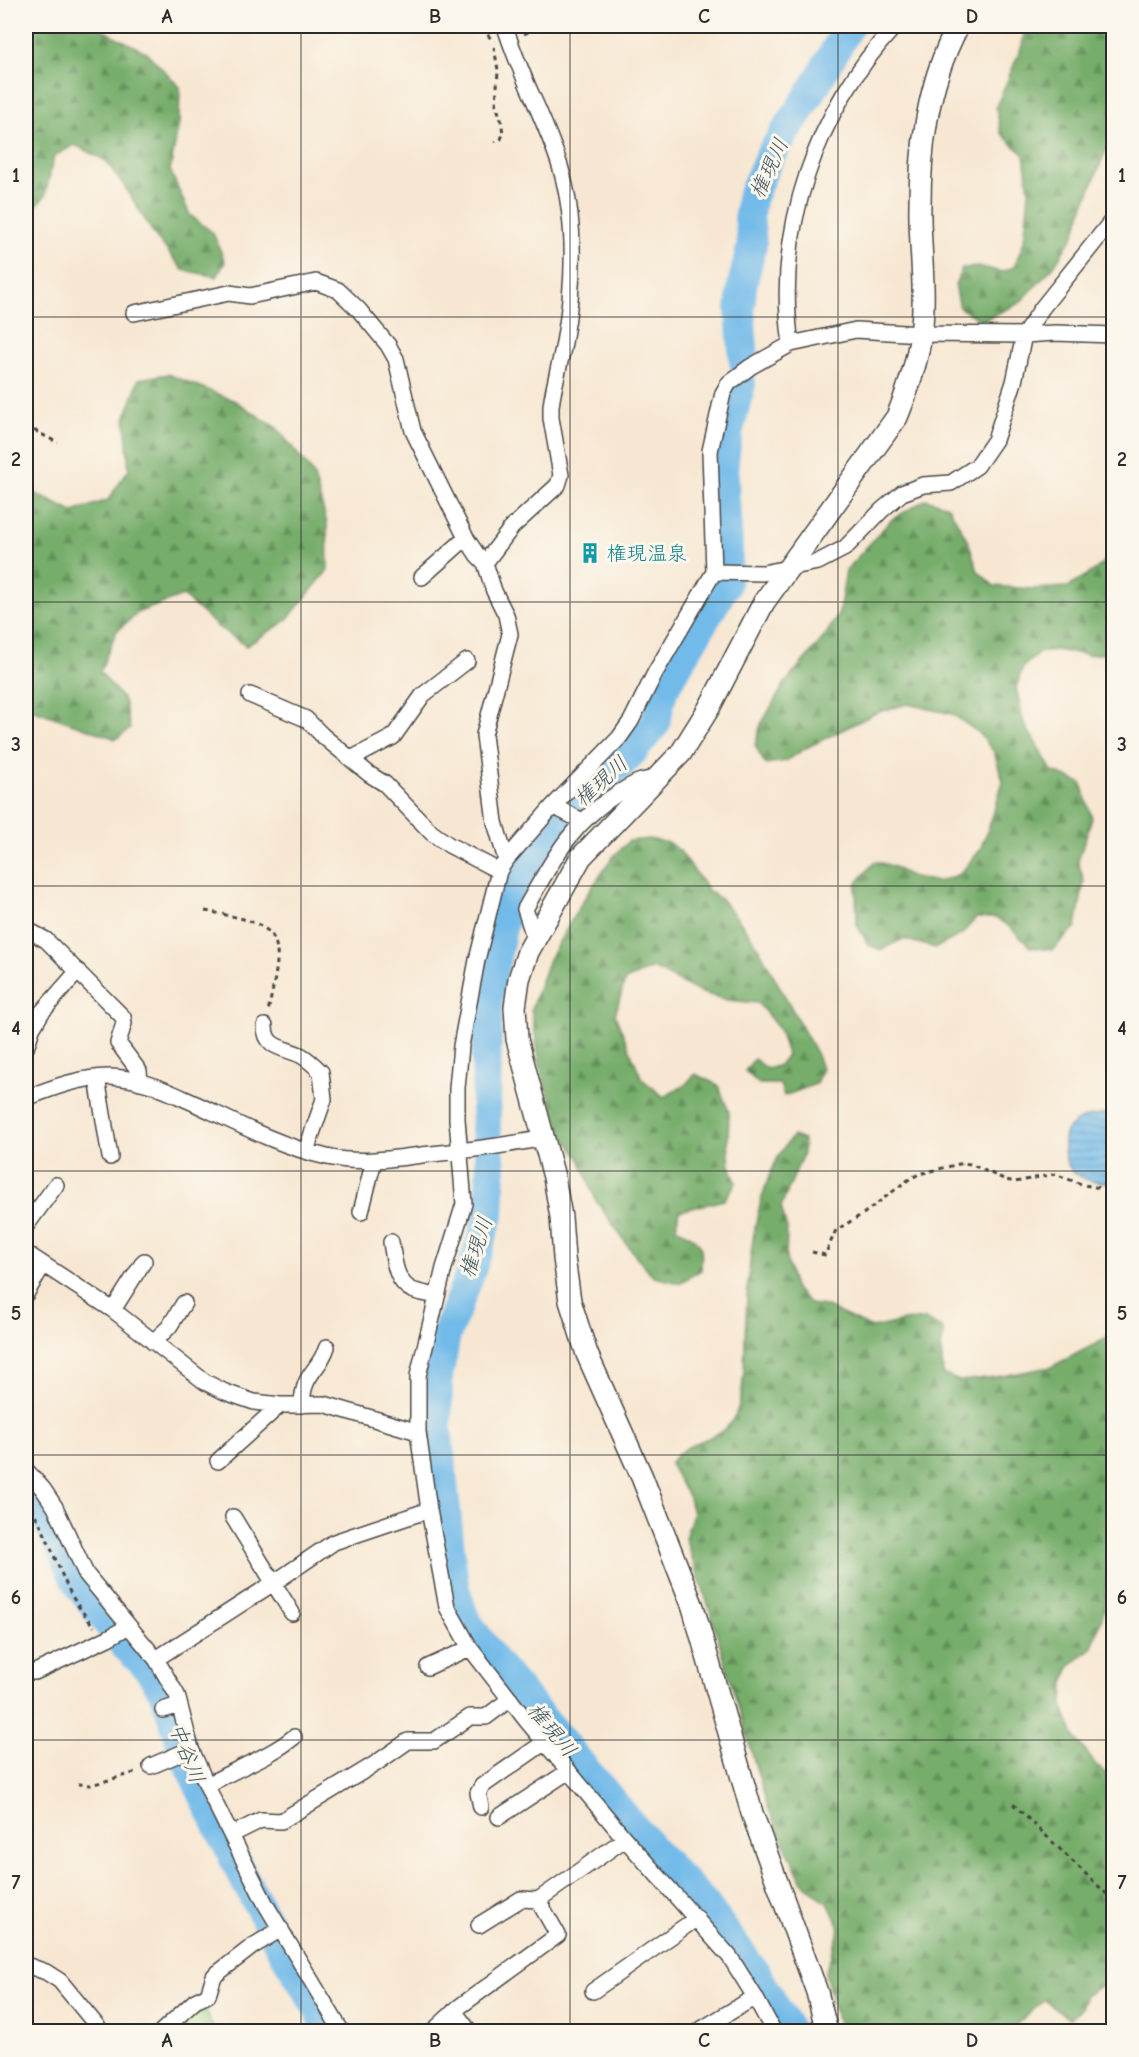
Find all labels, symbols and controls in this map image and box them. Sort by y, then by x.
text: A [161,5,173,28]
text: B [429,5,441,28]
text: C [698,5,710,28]
text: D [966,5,978,28]
water label: 権現川 [745,134,793,202]
text: 1 [12,164,20,187]
text: 1 [1118,164,1126,187]
text: 2 [11,448,21,471]
text: 2 [1117,448,1127,471]
building icon: 権現温泉 [578,541,602,565]
place label: 権現温泉 [607,542,687,565]
text: 3 [11,733,21,756]
text: 3 [1117,733,1127,756]
water label: 権現川 [570,751,632,811]
text: 4 [11,1017,21,1040]
text: 4 [1117,1017,1127,1040]
water label: 権現川 [455,1213,497,1281]
text: 5 [11,1302,21,1325]
text: 5 [1117,1302,1127,1325]
text: 6 [11,1586,21,1609]
text: 6 [1117,1586,1127,1609]
water label: 権現川 [523,1698,581,1762]
water label: 中谷川 [165,1719,209,1787]
text: 7 [12,1871,21,1894]
text: 7 [1118,1871,1127,1894]
text: A [161,2029,173,2052]
text: B [429,2029,441,2052]
text: C [698,2029,710,2052]
text: D [966,2029,978,2052]

